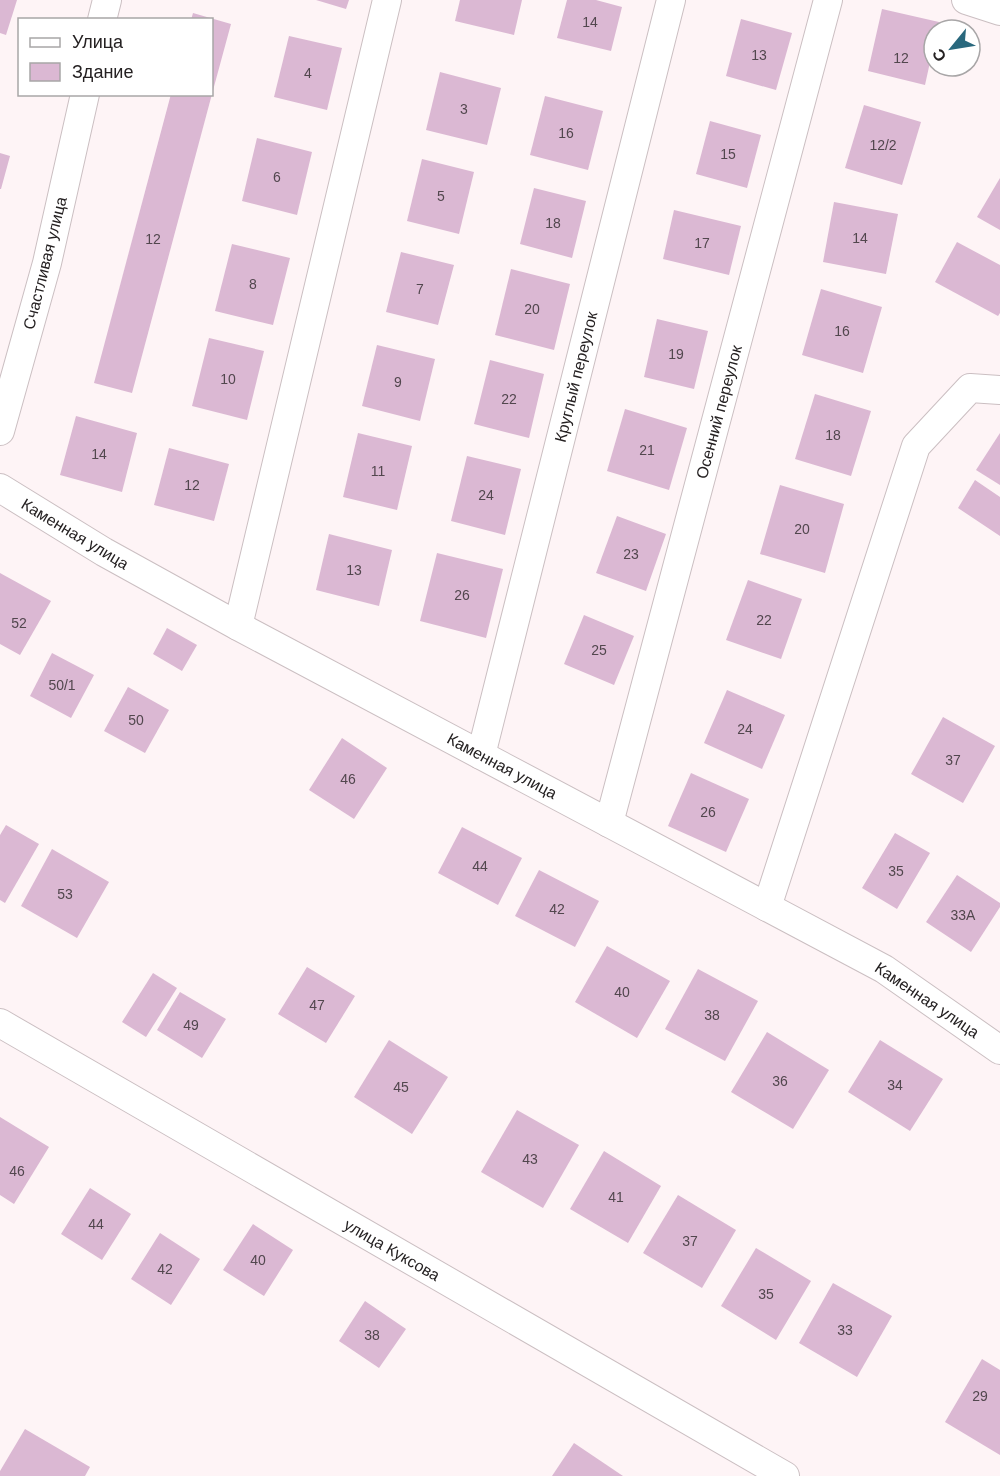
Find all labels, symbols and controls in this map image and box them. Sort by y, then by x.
house number: 14 [582,14,598,30]
legend [18,18,213,96]
north arrow [922,18,982,78]
text: Улица [72,32,124,52]
text: С [929,46,950,65]
house number: 13 [751,47,767,63]
house number: 12 [893,50,909,66]
text: Здание [72,62,133,82]
house number: 4 [304,65,312,81]
house number: 3 [460,101,468,117]
house number: 16 [558,125,574,141]
house number: 12/2 [869,137,897,153]
house number: 15 [720,146,736,162]
house number: 6 [273,169,281,185]
house number: 5 [437,188,445,204]
street label: Счастливая улица [20,195,70,331]
house number: 18 [545,215,561,231]
house number: 14 [852,230,868,246]
house number: 12 [145,231,161,247]
house number: 17 [694,235,710,251]
house number: 8 [249,276,257,292]
house number: 7 [416,281,424,297]
house number: 20 [524,301,540,317]
street label: Круглый переулок [552,309,601,444]
house number: 16 [834,323,850,339]
street label: Осенний переулок [693,342,745,481]
house number: 19 [668,346,684,362]
house number: 10 [220,371,236,387]
house number: 9 [394,374,402,390]
house number: 22 [501,391,517,407]
house number: 18 [825,427,841,443]
house number: 21 [639,442,655,458]
house number: 14 [91,446,107,462]
house number: 11 [371,463,385,479]
house number: 12 [184,477,200,493]
house number: 24 [478,487,494,503]
street label: Каменная улица [18,495,132,573]
house number: 20 [794,521,810,537]
house number: 23 [623,546,639,562]
house number: 13 [346,562,362,578]
house number: 26 [454,587,470,603]
house number: 22 [756,612,772,628]
house number: 52 [11,615,27,631]
house number: 25 [591,642,607,658]
house number: 50/1 [48,677,76,693]
house number: 50 [128,712,144,728]
house number: 24 [737,721,753,737]
street label: Каменная улица [444,730,560,802]
house number: 37 [945,752,961,768]
house number: 46 [340,771,356,787]
house number: 26 [700,804,716,820]
house number: 44 [472,858,488,874]
house number: 35 [888,863,904,879]
house number: 53 [57,886,73,902]
house number: 42 [549,901,565,917]
house number: 33А [951,907,976,923]
street label: Каменная улица [872,959,982,1041]
house number: 40 [614,984,630,1000]
house number: 47 [309,997,325,1013]
house number: 38 [704,1007,720,1023]
house number: 49 [183,1017,199,1033]
house number: 36 [772,1073,788,1089]
house number: 34 [887,1077,903,1093]
house number: 45 [393,1079,409,1095]
house number: 43 [522,1151,538,1167]
house number: 46 [9,1163,25,1179]
house number: 41 [608,1189,624,1205]
house number: 44 [88,1216,104,1232]
street label: улица Куксова [341,1216,443,1284]
house number: 37 [682,1233,698,1249]
house number: 40 [250,1252,266,1268]
house number: 42 [157,1261,173,1277]
house number: 35 [758,1286,774,1302]
house number: 33 [837,1322,853,1338]
house number: 38 [364,1327,380,1343]
house number: 29 [972,1388,988,1404]

